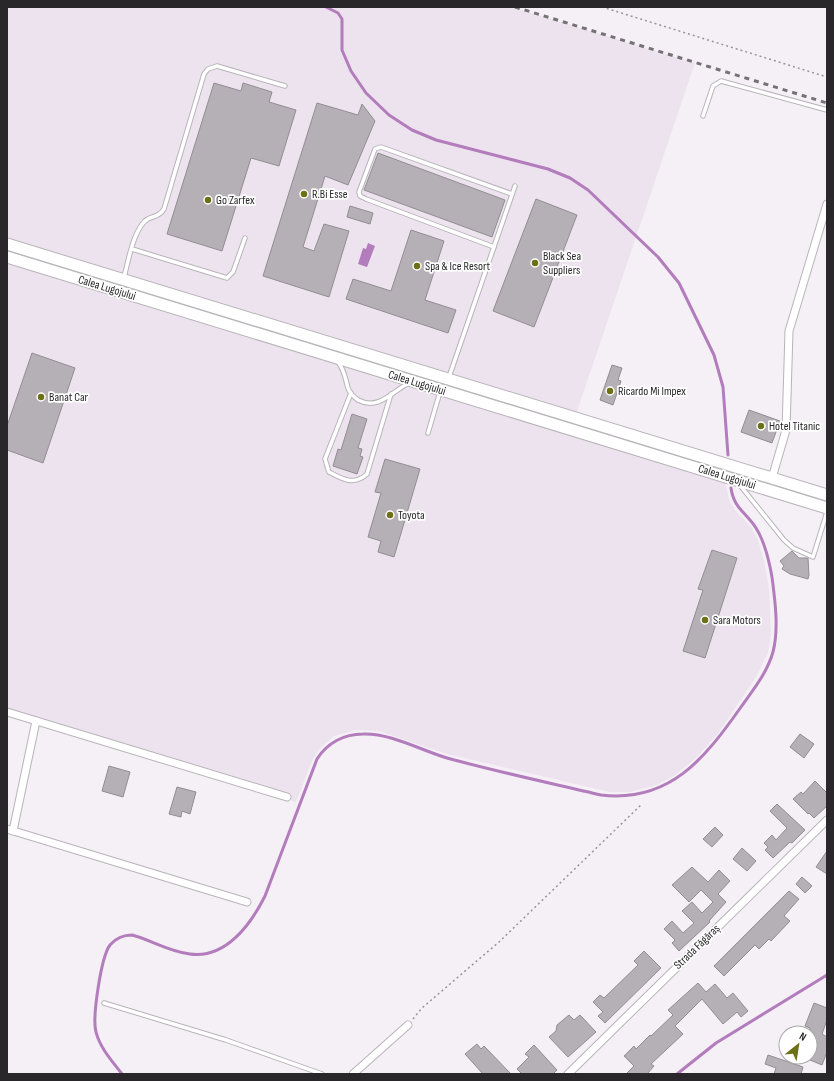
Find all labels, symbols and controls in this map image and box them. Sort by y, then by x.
place label: R.Bi Esse [312,187,348,202]
marker: R.Bi Esse [299,189,309,199]
place label: Go Zarfex [216,193,255,208]
marker: Go Zarfex [203,195,213,205]
place label: Black Sea Suppliers [543,249,581,278]
marker: Black Sea Suppliers [530,258,540,268]
place label: Spa & Ice Resort [425,259,491,274]
marker: Spa & Ice Resort [412,261,422,271]
street label: Calea Lugojului [76,272,138,304]
street label: Calea Lugojului [386,367,448,399]
place label: Ricardo Mi Impex [618,384,686,399]
marker: Ricardo Mi Impex [605,386,615,396]
place label: Banat Car [49,390,89,405]
marker: Banat Car [36,392,46,402]
place label: Hotel Titanic [769,419,820,434]
marker: Hotel Titanic [756,421,766,431]
street label: Calea Lugojului [696,461,758,493]
place label: Toyota [398,508,425,523]
marker: Toyota [385,510,395,520]
place label: Sara Motors [713,613,761,628]
marker: Sara Motors [700,615,710,625]
street label: Strada Făgăraș [671,921,723,973]
north arrow [778,1025,818,1065]
text: N [797,1030,809,1044]

